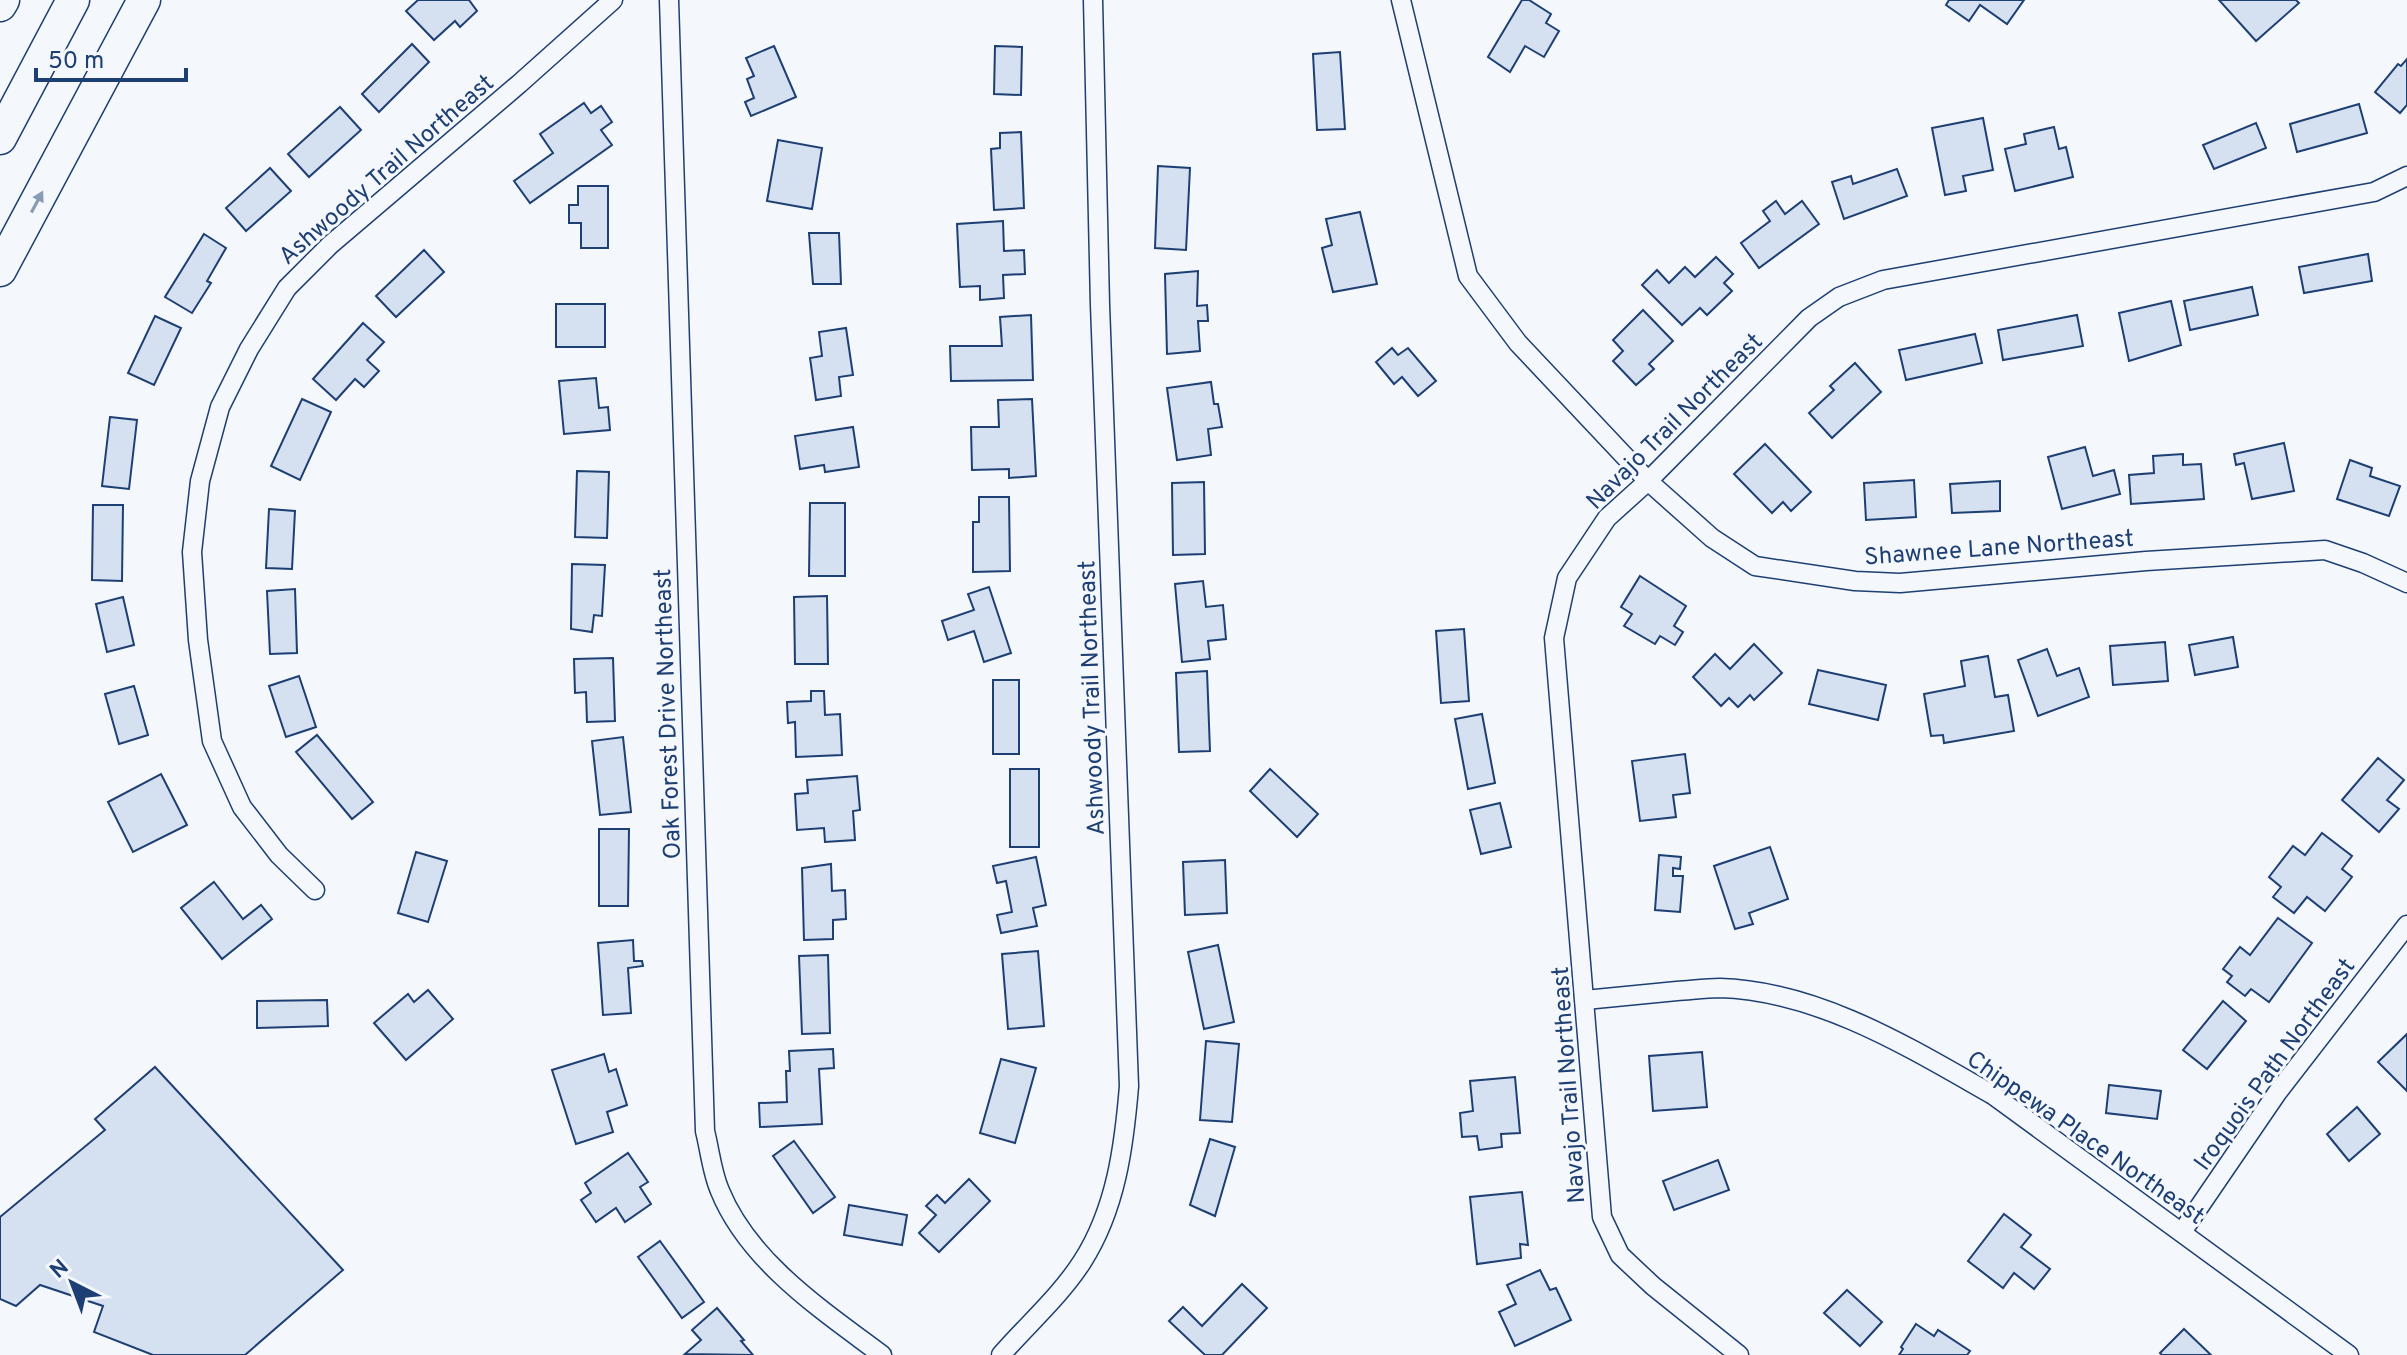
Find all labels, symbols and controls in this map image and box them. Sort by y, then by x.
scale bar [36,32,186,82]
text: 50 m [48,47,104,77]
street label: Ashwoody Trail Northeast [274,69,501,272]
one-way arrow [30,190,43,213]
street label: Navajo Trail Northeast [1581,328,1770,517]
street label: Shawnee Lane Northeast [1863,525,2135,573]
street label: Ashwoody Trail Northeast [1073,560,1113,836]
street label: Oak Forest Drive Northeast [649,568,689,860]
street label: Iroquois Path Northeast [2188,953,2363,1177]
street label: Navajo Trail Northeast [1547,965,1593,1204]
street label: Chippewa Place Northeast [1960,1045,2210,1232]
north arrow [32,1243,112,1323]
text: N [45,1255,75,1285]

